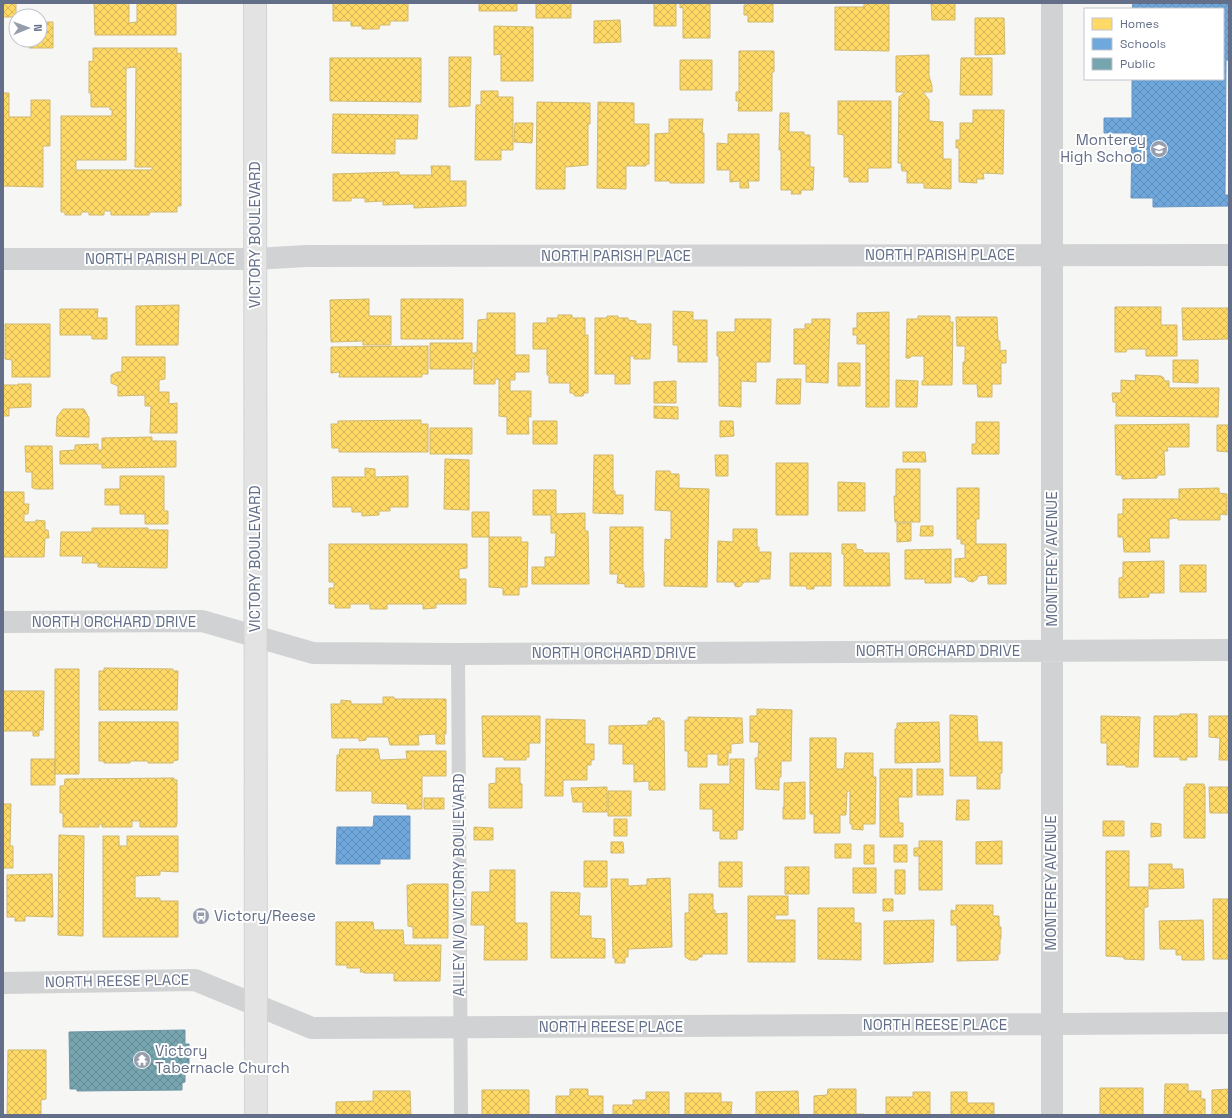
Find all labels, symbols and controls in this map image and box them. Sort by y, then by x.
north arrow [8,8,48,48]
legend [1084,8,1224,80]
text: Homes [1120,16,1159,32]
text: N [31,24,45,32]
text: Schools [1120,36,1166,52]
text: Public [1120,56,1155,72]
place label: Monterey High School [1060,130,1146,166]
school or university icon: Monterey High School [1149,139,1169,159]
street label: VICTORY BOULEVARD [245,162,264,308]
street label: NORTH PARISH PLACE [865,245,1015,264]
street label: NORTH PARISH PLACE [541,246,691,265]
street label: NORTH PARISH PLACE [85,249,235,268]
street label: VICTORY BOULEVARD [245,486,264,632]
street label: MONTEREY AVENUE [1042,491,1061,627]
street label: NORTH ORCHARD DRIVE [32,612,196,631]
street label: NORTH ORCHARD DRIVE [856,641,1020,660]
street label: NORTH ORCHARD DRIVE [532,643,696,662]
street label: ALLEY N/O VICTORY BOULEVARD [449,773,468,997]
street label: MONTEREY AVENUE [1041,815,1060,951]
bus stop icon: Victory/Reese [191,906,211,926]
place label: Victory/Reese [214,906,316,925]
street label: NORTH REESE PLACE [45,970,189,991]
street label: NORTH REESE PLACE [863,1015,1007,1034]
street label: NORTH REESE PLACE [539,1017,683,1036]
place label: Victory Tabernacle Church [155,1041,290,1077]
temple icon: Victory Tabernacle Church [132,1050,152,1070]

